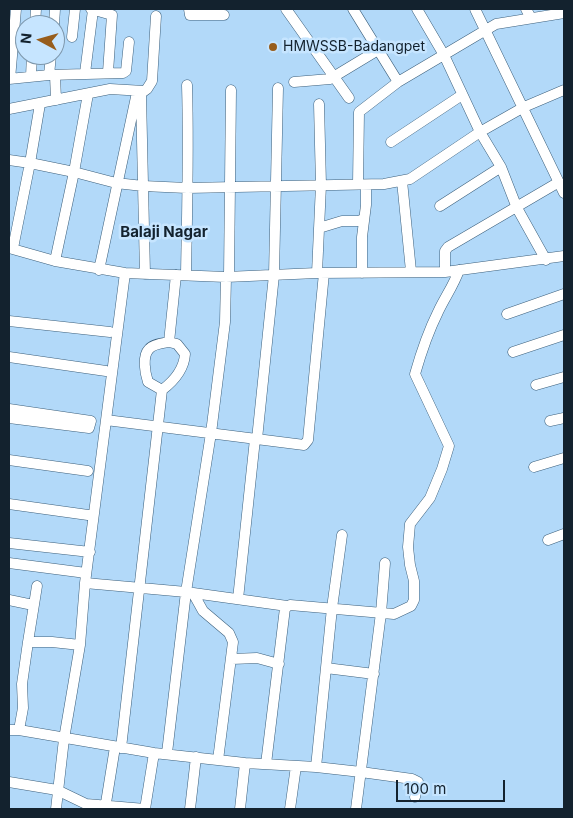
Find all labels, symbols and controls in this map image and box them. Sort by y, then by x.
north arrow [15,15,65,65]
text: N [17,32,35,45]
place label: HMWSSB-Badangpet [283,39,425,55]
marker: HMWSSB-Badangpet [267,41,279,53]
district label: Balaji Nagar [120,223,208,241]
scale bar [398,770,507,802]
text: 100 m [404,779,446,798]

